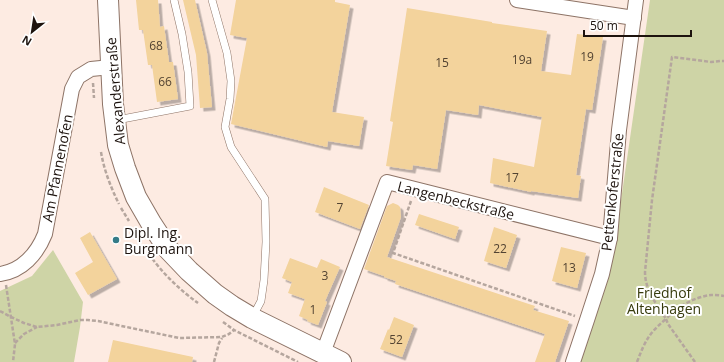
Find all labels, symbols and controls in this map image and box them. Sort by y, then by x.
north arrow [12,12,52,52]
scale bar [584,12,691,38]
text: 50 m [590,17,618,34]
text: N [19,32,34,50]
street label: Alexanderstraße [101,36,129,146]
house number: 68 [149,37,163,54]
house number: 19 [580,48,594,65]
house number: 19a [512,51,532,68]
house number: 15 [435,54,449,71]
house number: 66 [158,73,172,90]
street label: Am Pfannenofen [37,112,77,224]
street label: Pettenkoferstraße [596,132,628,252]
house number: 17 [505,169,519,186]
street label: Langenbeckstraße [396,176,517,224]
house number: 7 [337,199,344,216]
place label: Dipl. Ing. Burgmann [124,223,193,258]
marker: Dipl. Ing. Burgmann [111,235,121,245]
house number: 22 [493,240,507,257]
house number: 13 [562,259,576,276]
house number: 3 [322,267,329,284]
park label: Friedhof Altenhagen [627,283,701,318]
house number: 1 [310,301,316,318]
house number: 52 [389,331,403,348]

